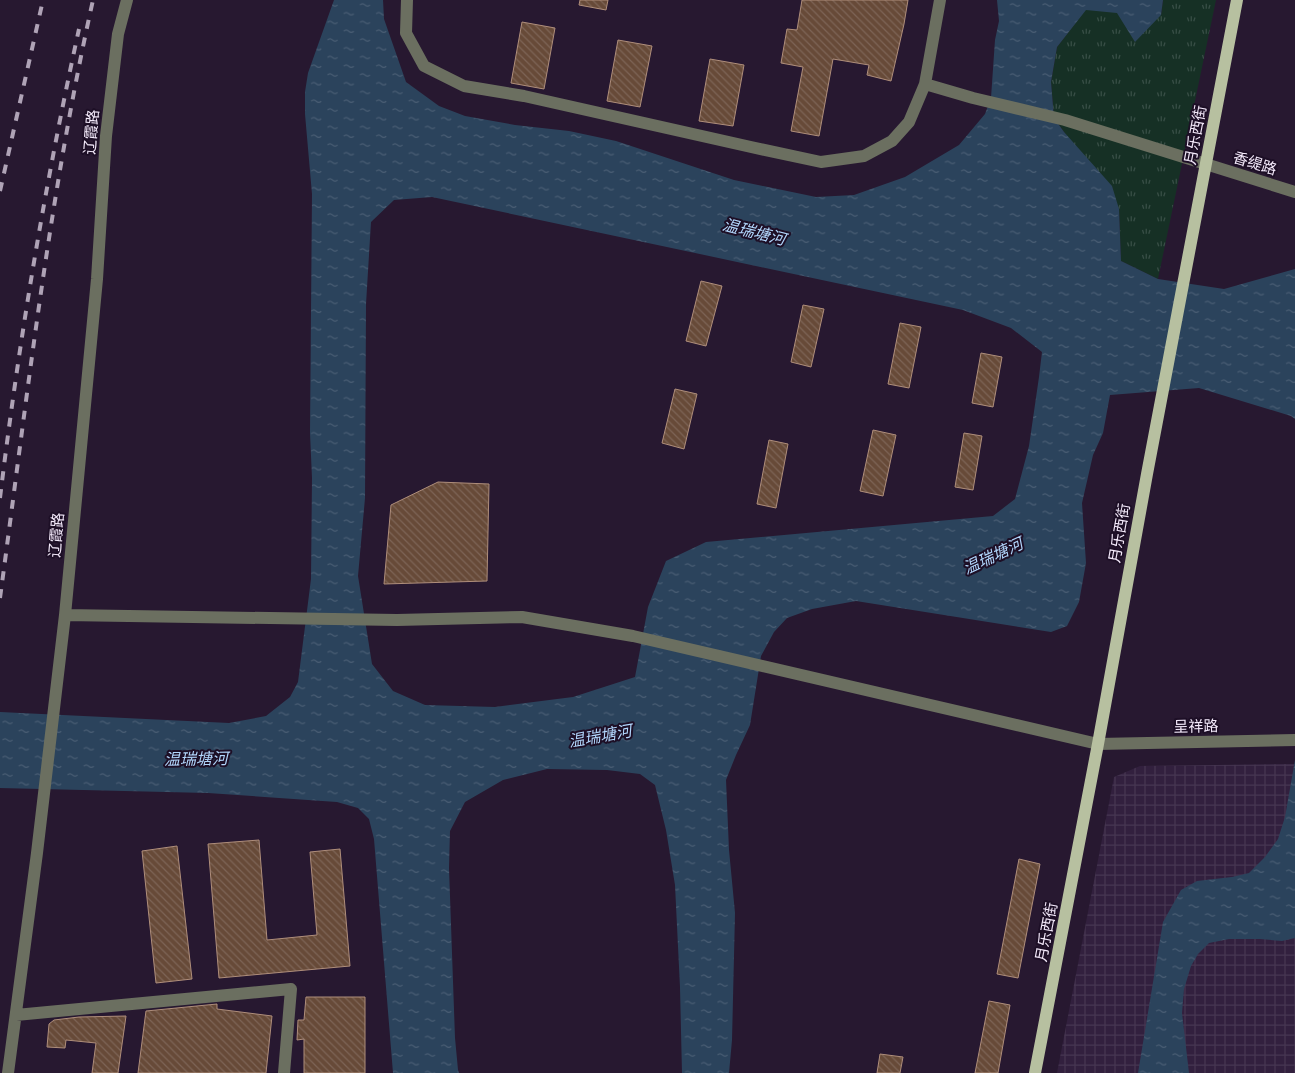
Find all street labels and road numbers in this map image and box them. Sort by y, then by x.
street label: 月乐西街 [1181,104,1209,166]
street label: 辽霞路 [81,109,101,155]
street label: 香缇路 [1231,148,1279,178]
street label: 月乐西街 [1105,502,1133,564]
street label: 辽霞路 [46,512,66,558]
street label: 呈祥路 [1173,717,1219,735]
street label: 月乐西街 [1032,901,1060,963]

